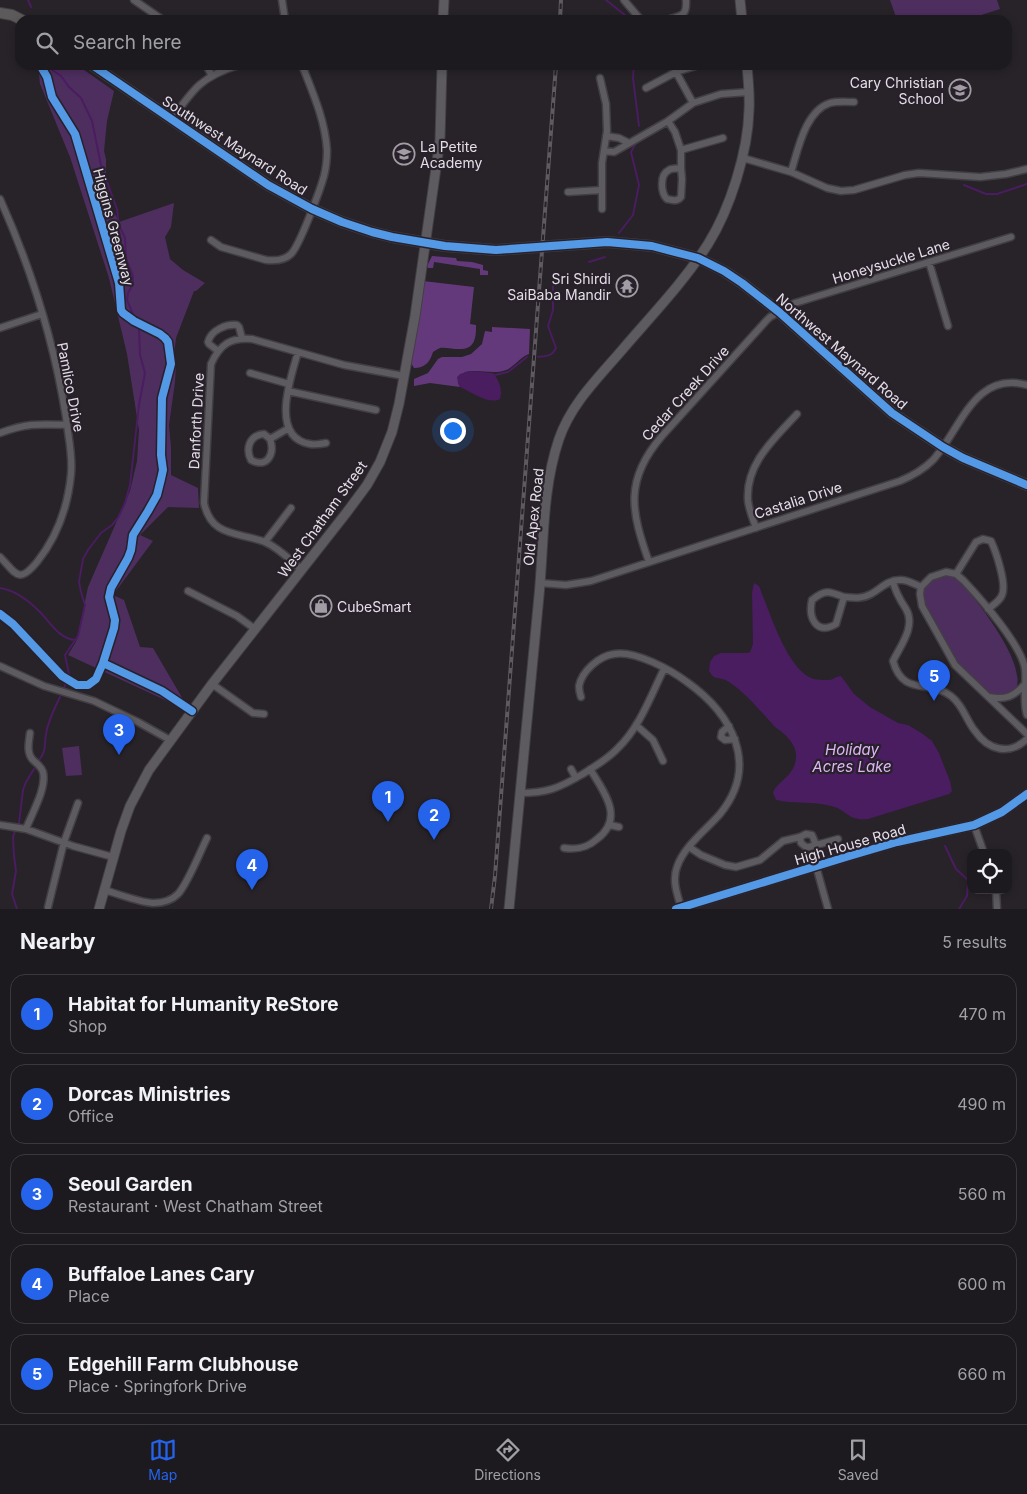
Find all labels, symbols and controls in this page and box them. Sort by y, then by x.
search box [15,15,1012,70]
icon: search [33,29,61,57]
text: Search here [73,31,182,54]
place label: Cary Christian School [850,74,944,107]
school or university icon: Cary Christian School [948,78,972,102]
street label: Southwest Maynard Road [159,92,311,198]
place label: La Petite Academy [420,138,482,171]
school or university icon: La Petite Academy [392,142,416,166]
street label: Higgins Greenway [90,166,138,288]
street label: Honeysuckle Lane [830,235,952,287]
place label: Sri Shirdi SaiBaba Mandir [507,270,611,303]
temple icon: Sri Shirdi SaiBaba Mandir [615,274,639,298]
street label: Northwest Maynard Road [773,289,911,413]
street label: Pamlico Drive [54,341,88,433]
street label: Cedar Creek Drive [638,342,732,444]
street label: Danforth Drive [185,372,207,470]
your location [440,418,466,444]
street label: West Chatham Street [274,457,370,581]
street label: Old Apex Road [519,467,547,567]
street label: Castalia Drive [752,478,844,522]
shop icon: CubeSmart [309,594,333,618]
place label: CubeSmart [337,598,412,615]
pin: 5 [918,660,950,701]
pin: 3 [103,714,135,755]
water label: Holiday Acres Lake [811,740,892,776]
pin: 1 [372,781,404,822]
pin: 2 [418,799,450,840]
street label: High House Road [792,820,908,868]
pin: 4 [236,849,268,890]
map controls [967,849,1012,894]
button: locate [967,849,1012,894]
text: Nearby [20,929,95,954]
text: 5 results [942,932,1007,952]
text: Habitat for Humanity ReStore [68,993,339,1016]
text: 1 [34,1004,40,1024]
text: 470 m [958,1004,1006,1024]
text: Shop [68,1016,107,1036]
text: Dorcas Ministries [68,1083,231,1106]
text: 2 [32,1094,42,1114]
text: 490 m [957,1094,1006,1114]
text: Office [68,1106,114,1126]
text: Seoul Garden [68,1173,193,1196]
text: 3 [32,1184,42,1204]
text: 560 m [958,1184,1006,1204]
text: Restaurant · West Chatham Street [68,1196,323,1216]
text: Buffaloe Lanes Cary [68,1263,255,1286]
text: 4 [32,1274,42,1294]
text: 600 m [957,1274,1006,1294]
text: Place [68,1286,110,1306]
text: Edgehill Farm Clubhouse [68,1353,298,1376]
text: 5 [32,1364,42,1384]
text: 660 m [958,1364,1006,1384]
text: Place · Springfork Drive [68,1376,247,1396]
tab: Map [148,1436,177,1483]
tab: Directions [474,1436,541,1483]
tab: Saved [838,1436,879,1483]

